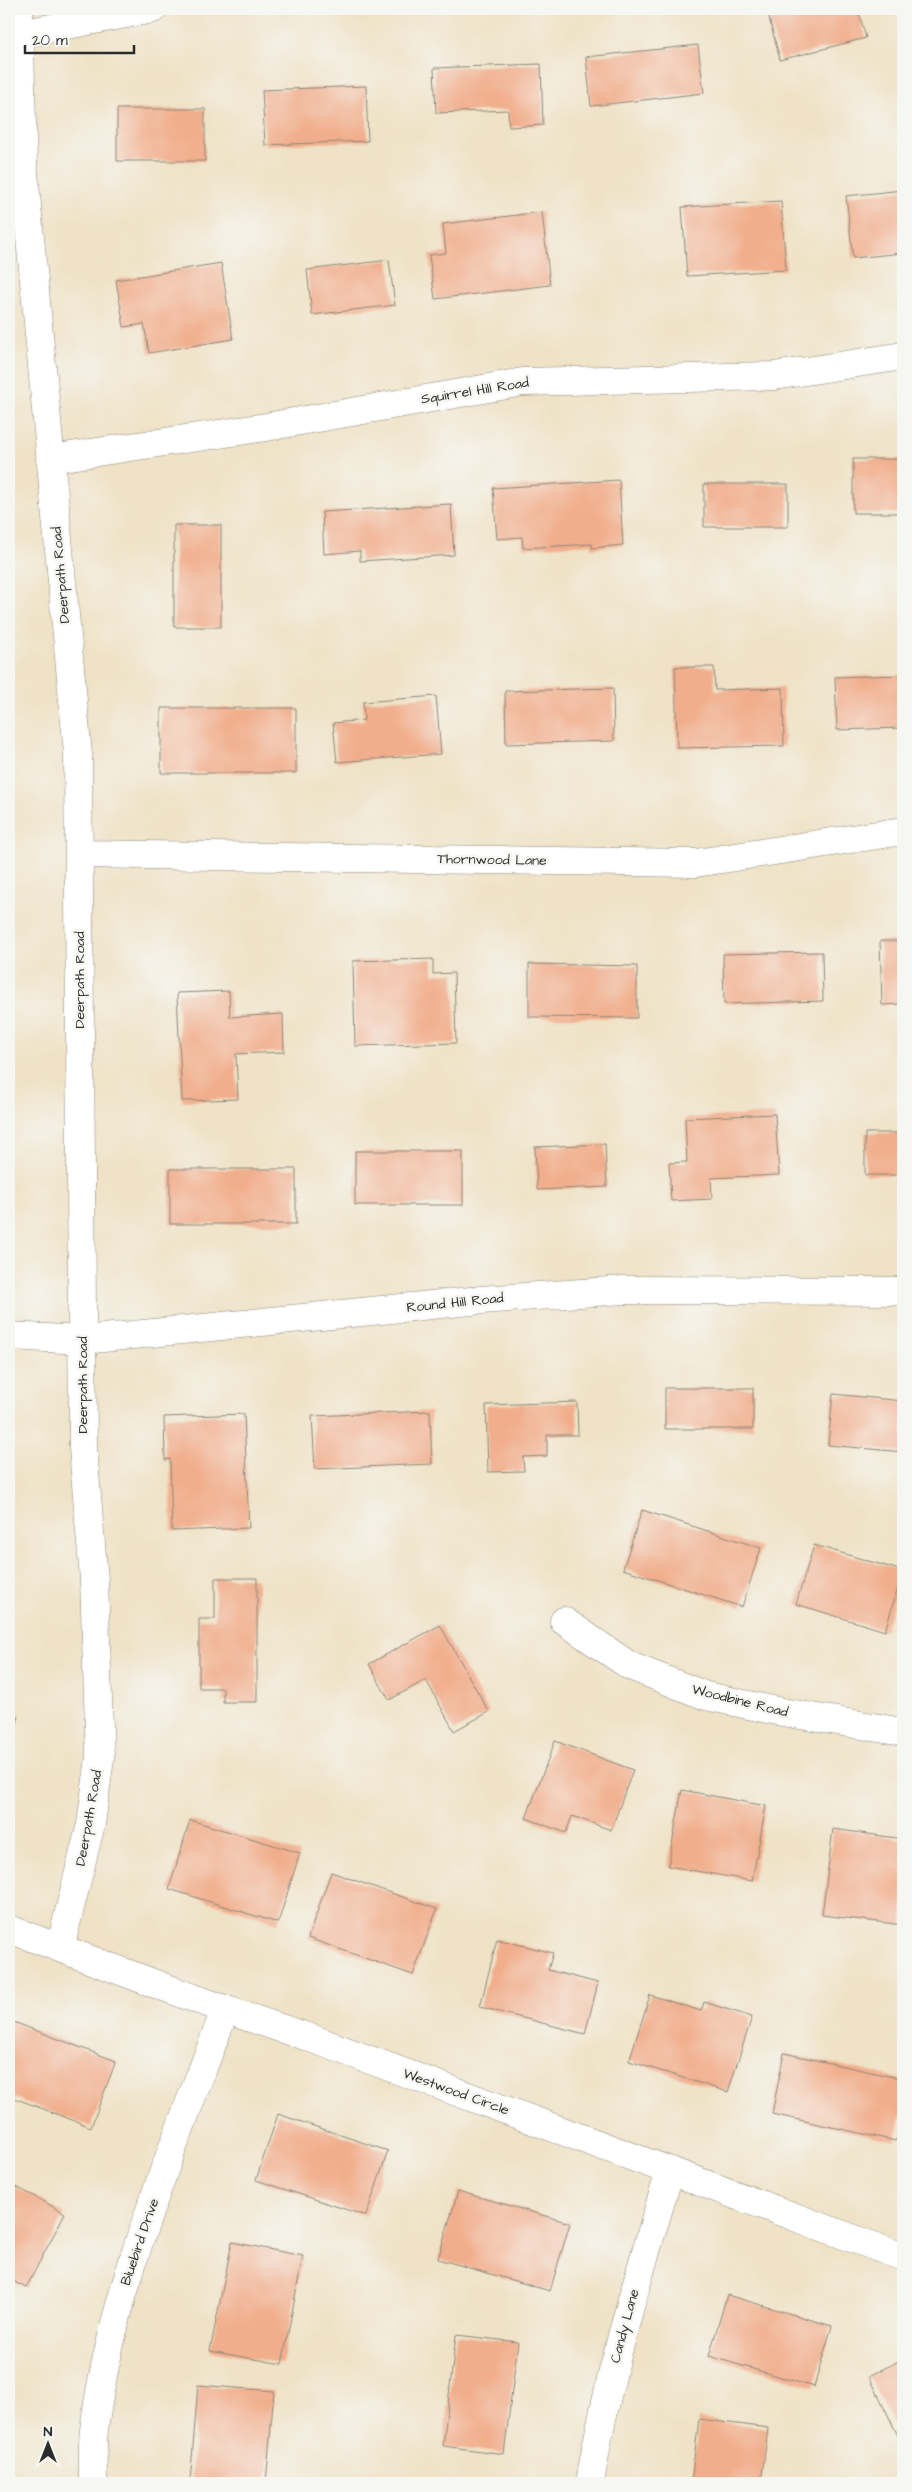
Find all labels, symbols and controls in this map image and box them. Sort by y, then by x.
scale bar [25,22,134,54]
text: 20 m [32,30,68,51]
street label: Squirrel Hill Road [420,373,530,409]
street label: Deerpath Road [47,526,75,624]
street label: Thornwood Lane [437,849,547,871]
street label: Deerpath Road [70,931,90,1029]
street label: Round Hill Road [405,1288,505,1318]
street label: Deerpath Road [73,1336,93,1434]
street label: Woodbine Road [690,1679,790,1723]
street label: Deerpath Road [71,1768,107,1868]
street label: Westwood Circle [400,2064,512,2121]
street label: Bluebird Drive [116,2195,164,2288]
street label: Candy Lane [606,2286,645,2365]
north arrow [22,2420,72,2470]
text: N [44,2422,53,2442]

